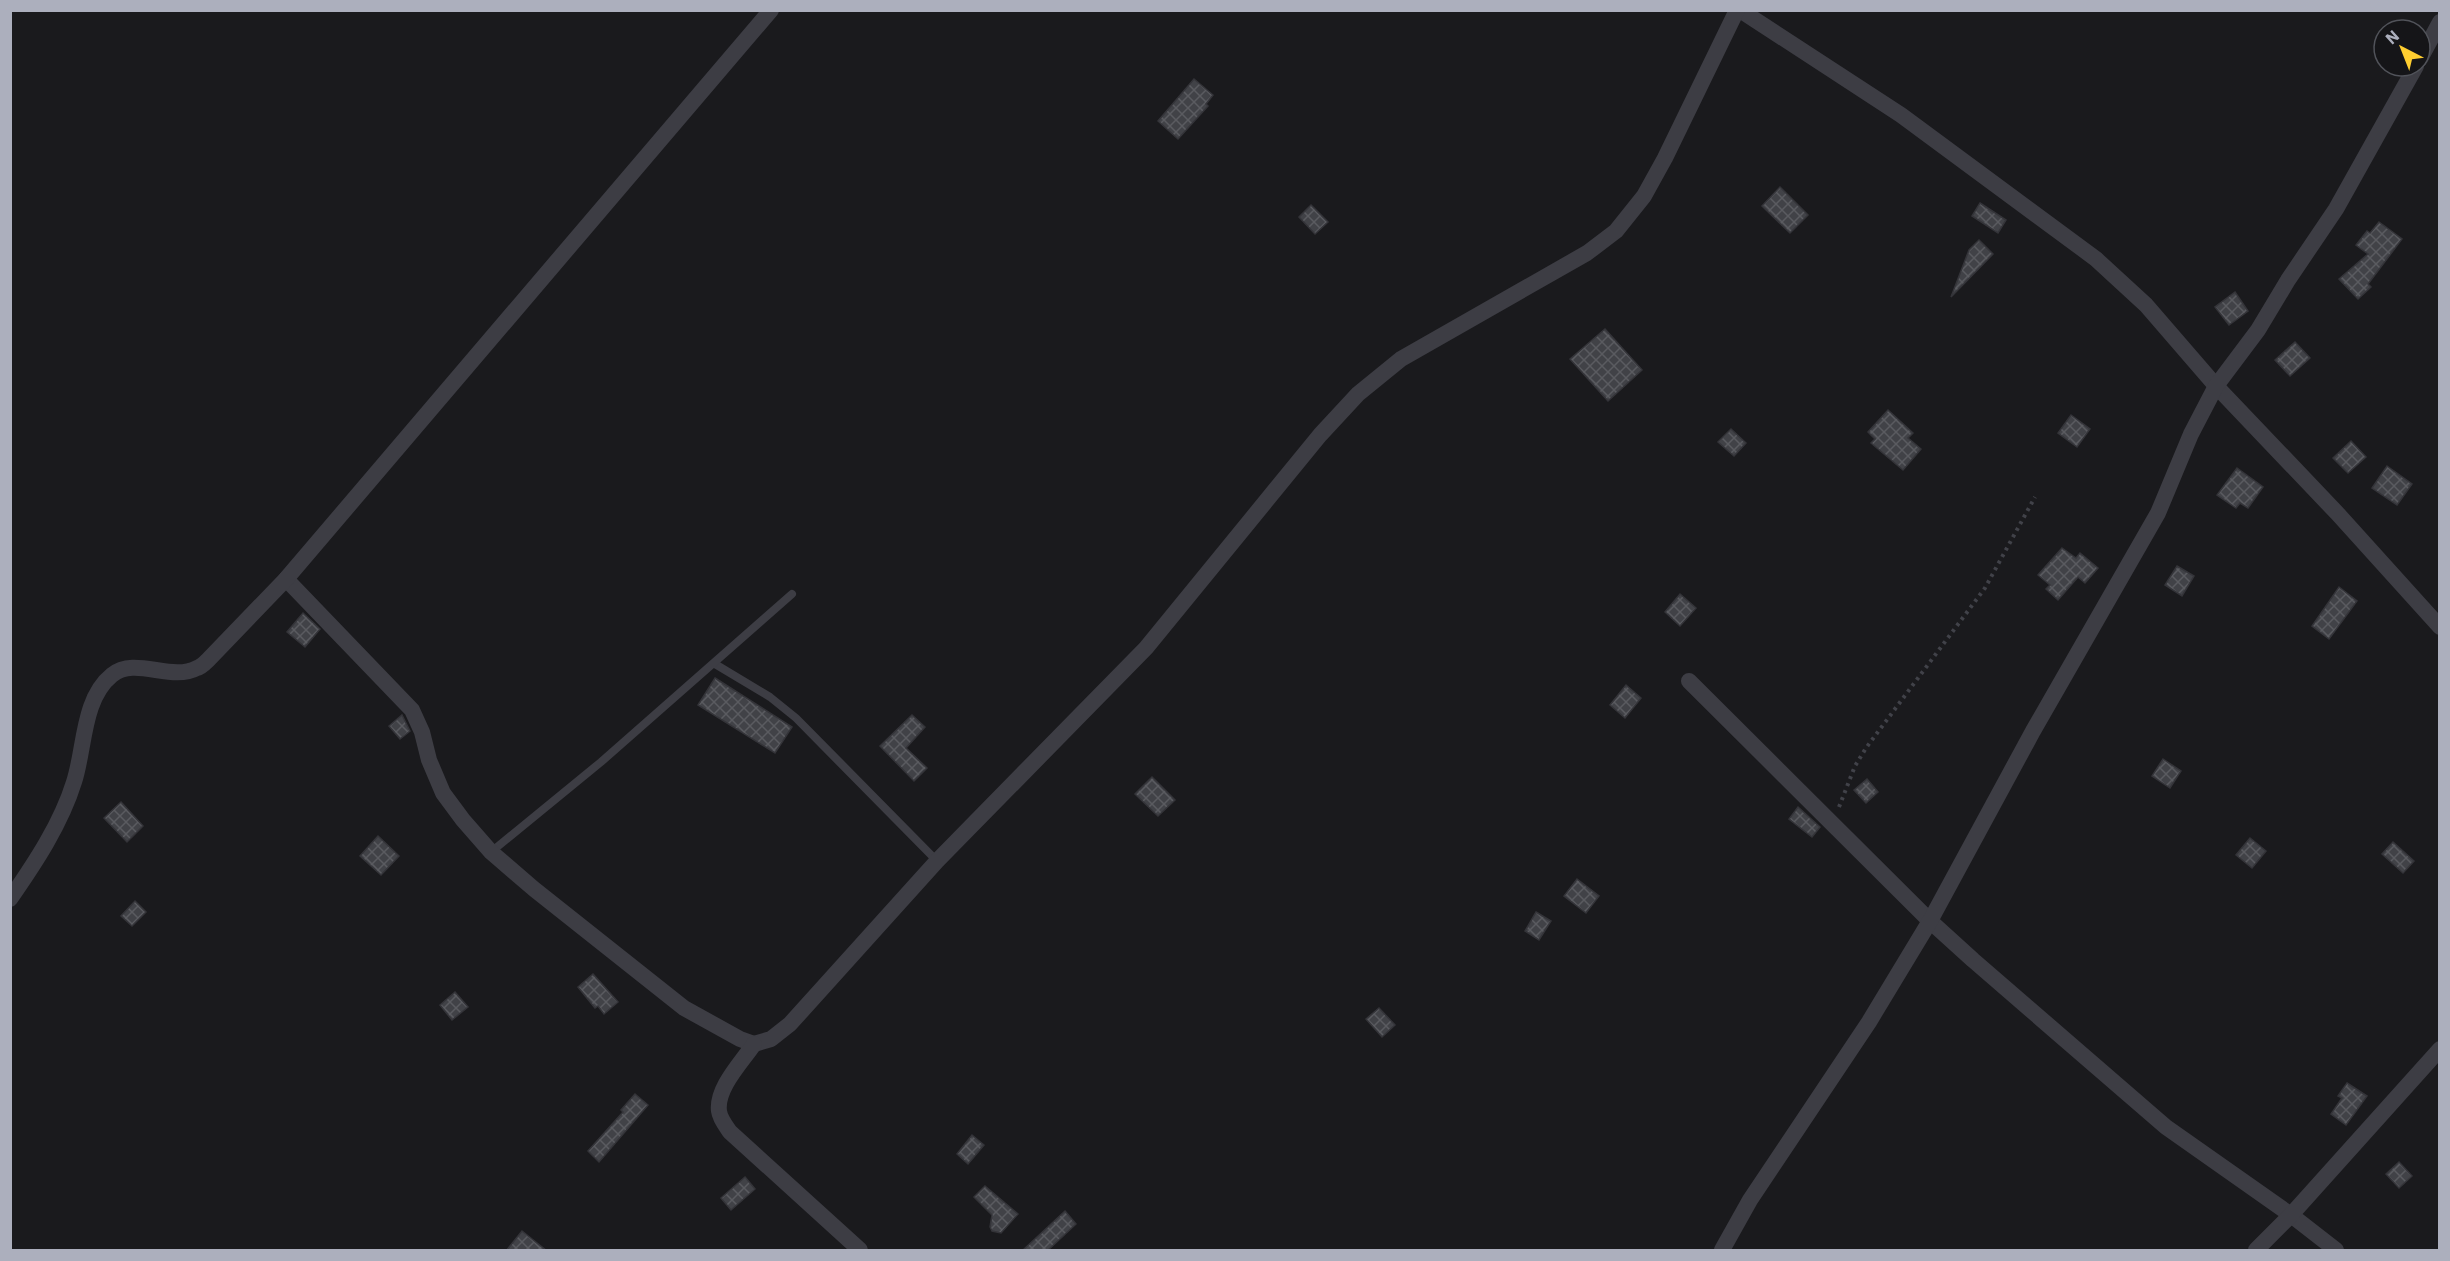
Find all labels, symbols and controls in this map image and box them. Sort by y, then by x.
north arrow [2372,18,2432,78]
text: N [2381,26,2403,48]

